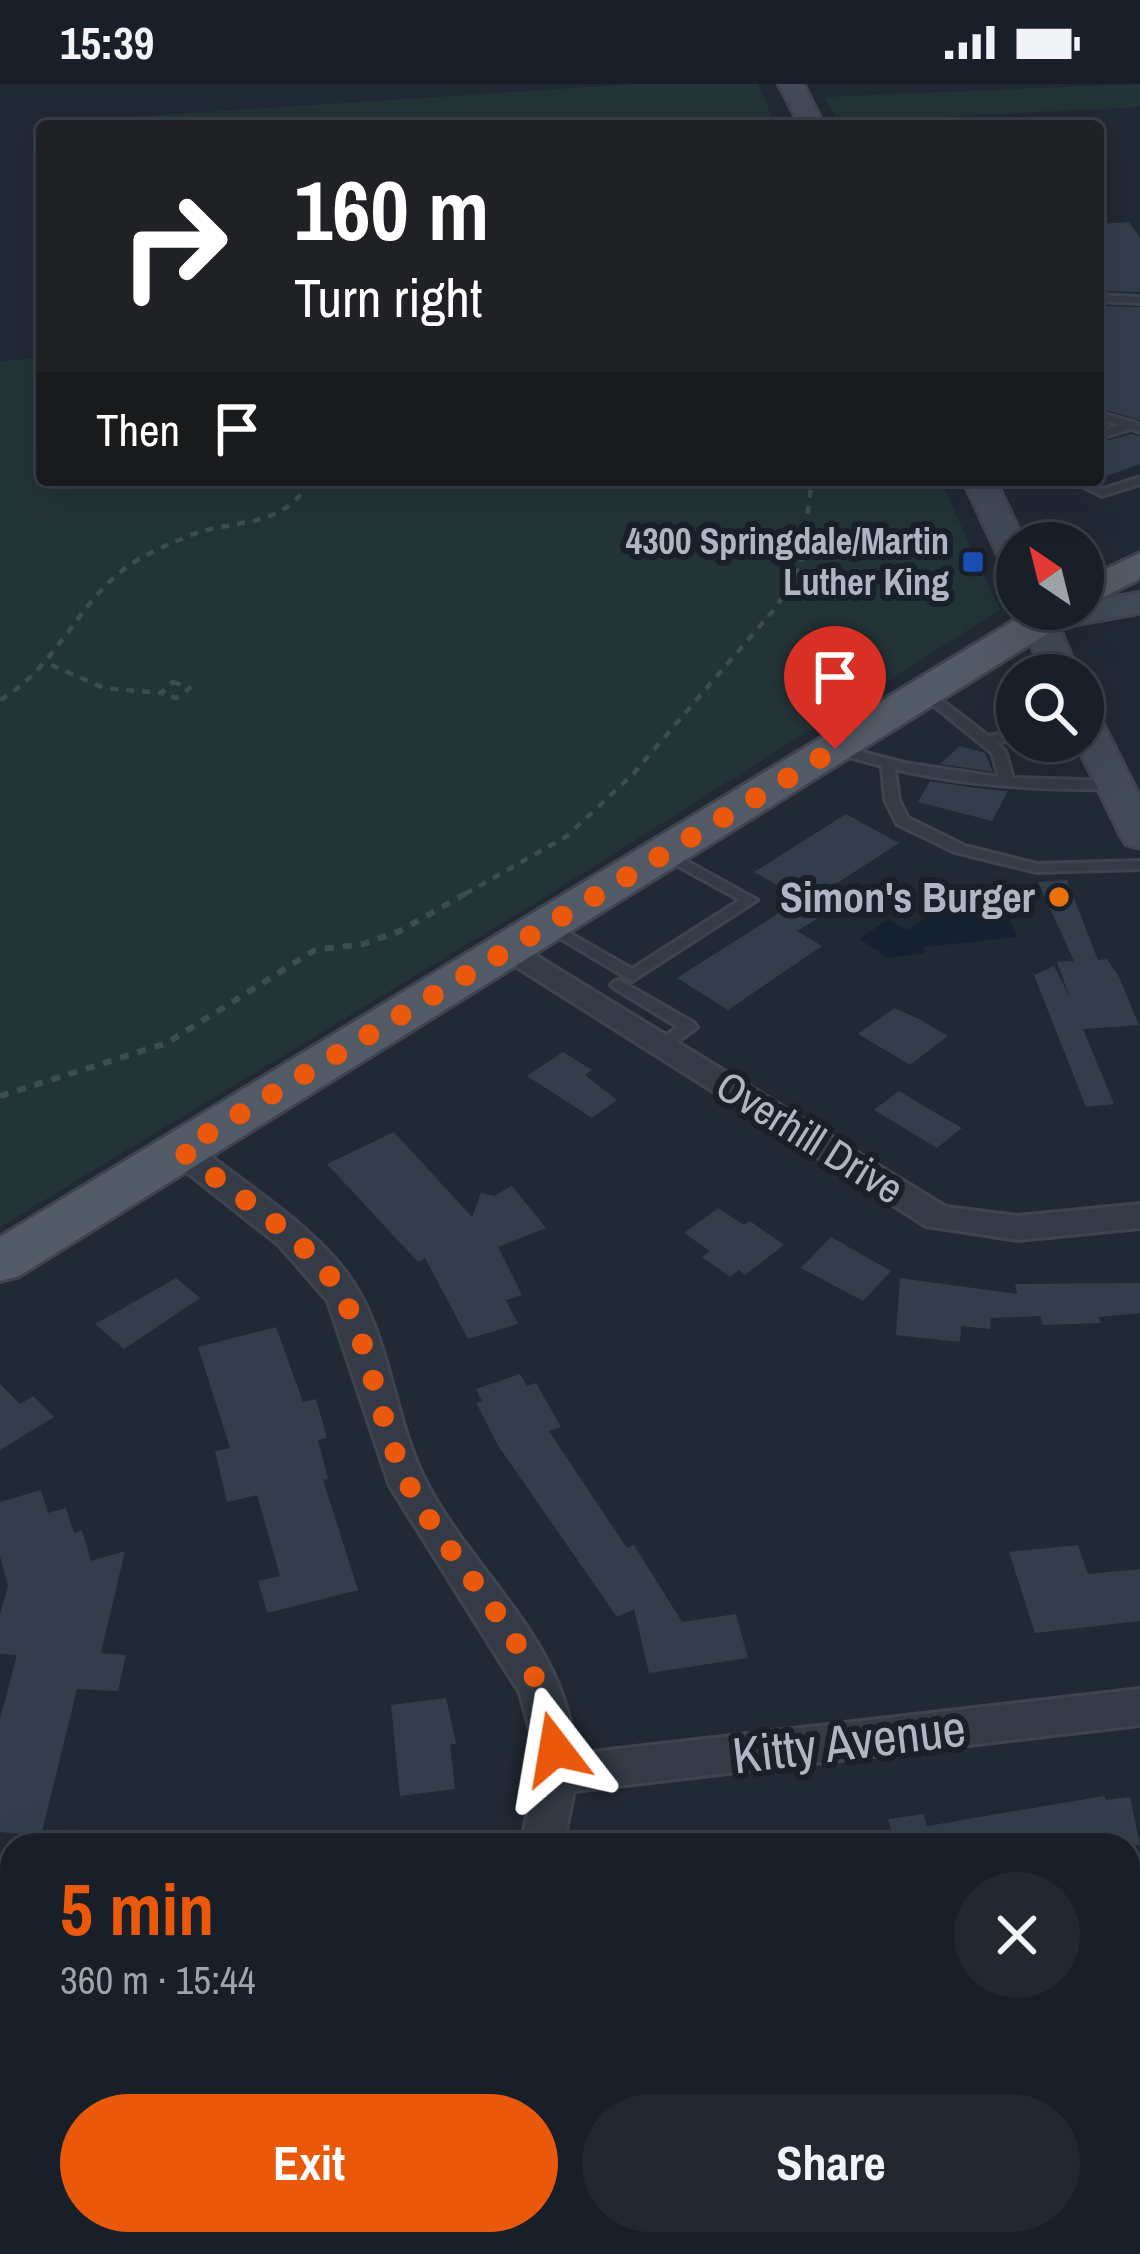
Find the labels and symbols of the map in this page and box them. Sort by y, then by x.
place label: 4300 Springdale/Martin Luther King [626,517,949,606]
north arrow [996,522,1104,630]
marker: 4300 Springdale/Martin Luther King [960,549,986,575]
pin [784,626,886,749]
place label: Simon's Burger [780,869,1036,925]
marker: Simon's Burger [1046,884,1072,910]
street label: Overhill Drive [706,1057,914,1217]
position arrow [492,1686,618,1812]
street label: Kitty Avenue [729,1692,969,1790]

